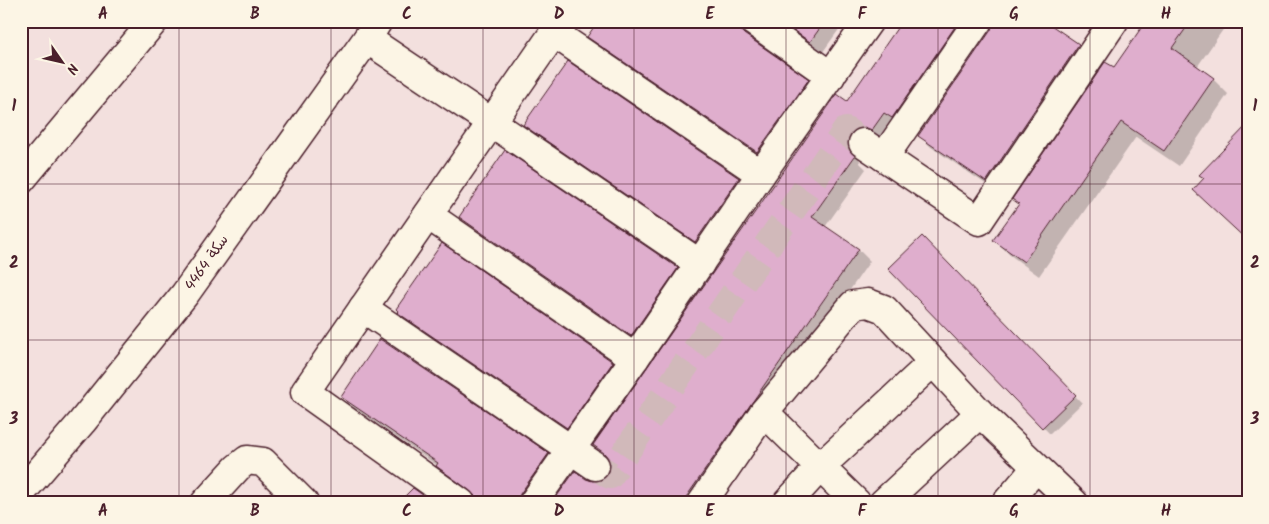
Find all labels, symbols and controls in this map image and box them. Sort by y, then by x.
text: A [98,2,108,27]
text: B [250,2,260,27]
text: C [402,2,412,27]
text: D [554,2,565,27]
text: E [706,2,716,27]
text: F [858,2,868,27]
text: G [1009,2,1019,27]
text: H [1161,2,1171,27]
north arrow [38,38,88,88]
text: N [60,59,84,79]
text: 1 [12,94,17,119]
text: 1 [1253,94,1258,119]
street label: سكة 4464 [179,230,235,296]
text: 2 [9,251,19,276]
text: 2 [1250,251,1260,276]
text: 3 [9,407,19,432]
text: 3 [1250,407,1260,432]
text: A [98,499,108,524]
text: B [250,499,260,524]
text: C [402,499,412,524]
text: D [554,499,565,524]
text: E [706,499,716,524]
text: F [858,499,868,524]
text: G [1009,499,1019,524]
text: H [1161,499,1171,524]

